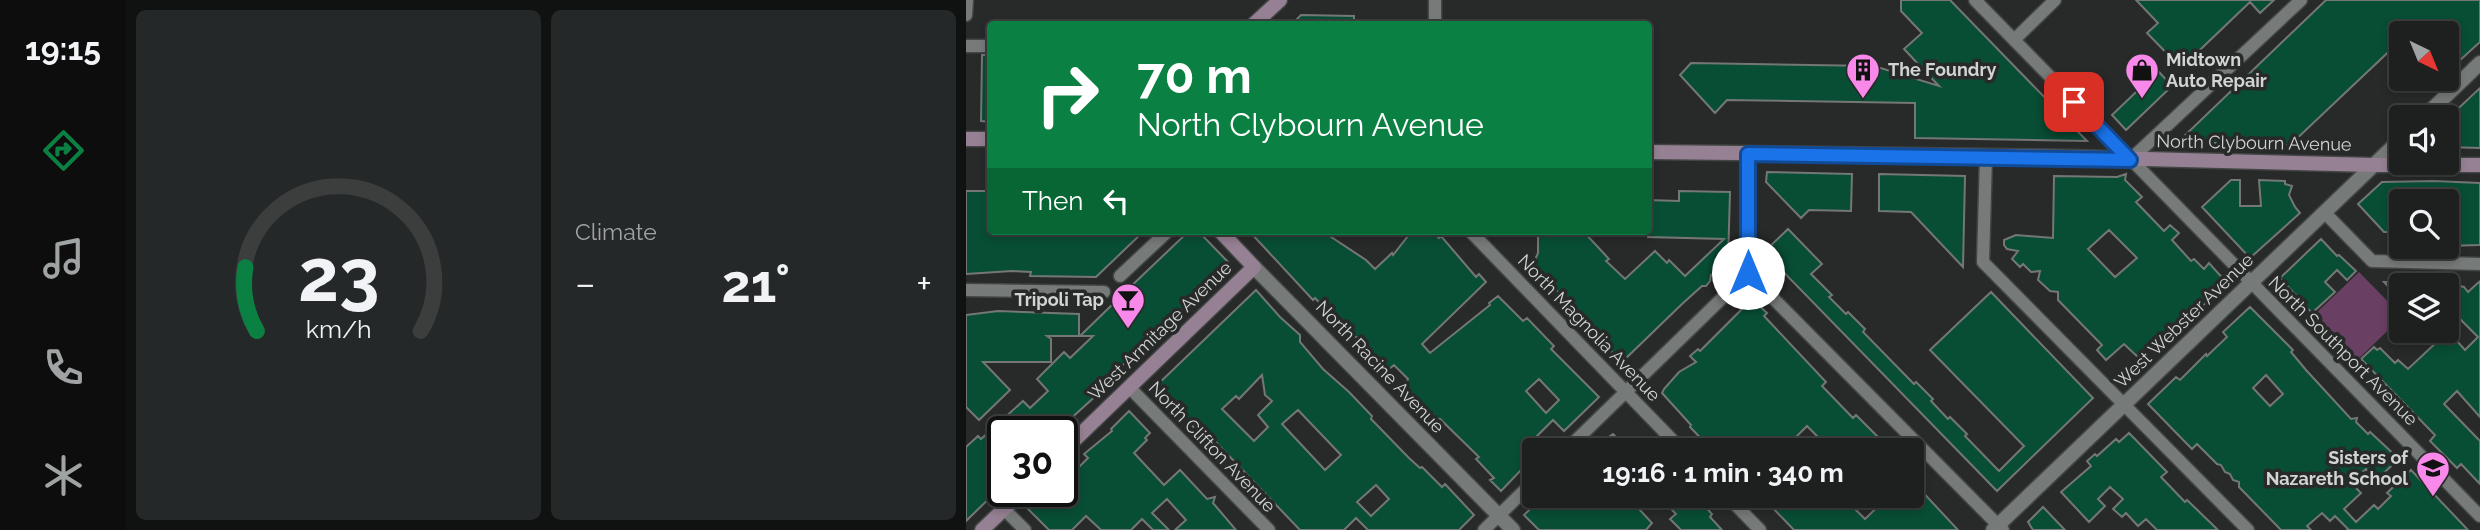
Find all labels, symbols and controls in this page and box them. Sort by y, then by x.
north arrow [2389,21,2459,91]
map controls [2389,21,2459,343]
text: 19:15 [25,30,101,67]
text: 70 m [1137,47,1252,104]
icon: right [1022,49,1113,140]
place label: Midtown Auto Repair [2166,49,2267,91]
building icon: The Foundry [1844,51,1882,100]
shop icon: Midtown Auto Repair [2123,51,2161,100]
place label: The Foundry [1888,59,1996,80]
pin [2044,72,2104,132]
icon: arrive [2055,83,2093,121]
button: sound [2389,105,2459,175]
text: North Clybourn Avenue [1137,106,1484,143]
icon: directions [39,126,88,175]
street label: North Clybourn Avenue [2156,130,2352,155]
icon: left [1097,182,1135,220]
text: Then [1022,186,1083,216]
button: search [2389,189,2459,259]
text: Climate [575,218,657,245]
text: 23 [298,233,379,318]
icon: music [39,234,88,283]
position arrow [1711,236,1785,310]
street label: West Webster Avenue [2110,249,2258,392]
street label: North Magnolia Avenue [1514,250,1665,406]
text: 21° [722,253,790,314]
street label: West Armitage Avenue [1084,257,1236,404]
text: − [575,261,595,306]
text: + [916,261,932,306]
street label: North Southport Avenue [2264,272,2423,430]
button: layers [2389,273,2459,343]
bar icon: Tripoli Tap [1109,281,1147,330]
place label: Tripoli Tap [1014,289,1104,310]
street label: North Racine Avenue [1312,296,1449,437]
text: km/h [306,314,371,344]
icon: phone [39,343,88,392]
street label: North Clifton Avenue [1145,377,1280,517]
speed limit sign: 30 [987,416,1078,507]
place label: Sisters of Nazareth School [2266,447,2409,489]
school or university icon: Sisters of Nazareth School [2414,449,2452,498]
icon: climate [39,451,88,500]
text: 19:16 · 1 min · 340 m [1602,458,1844,488]

